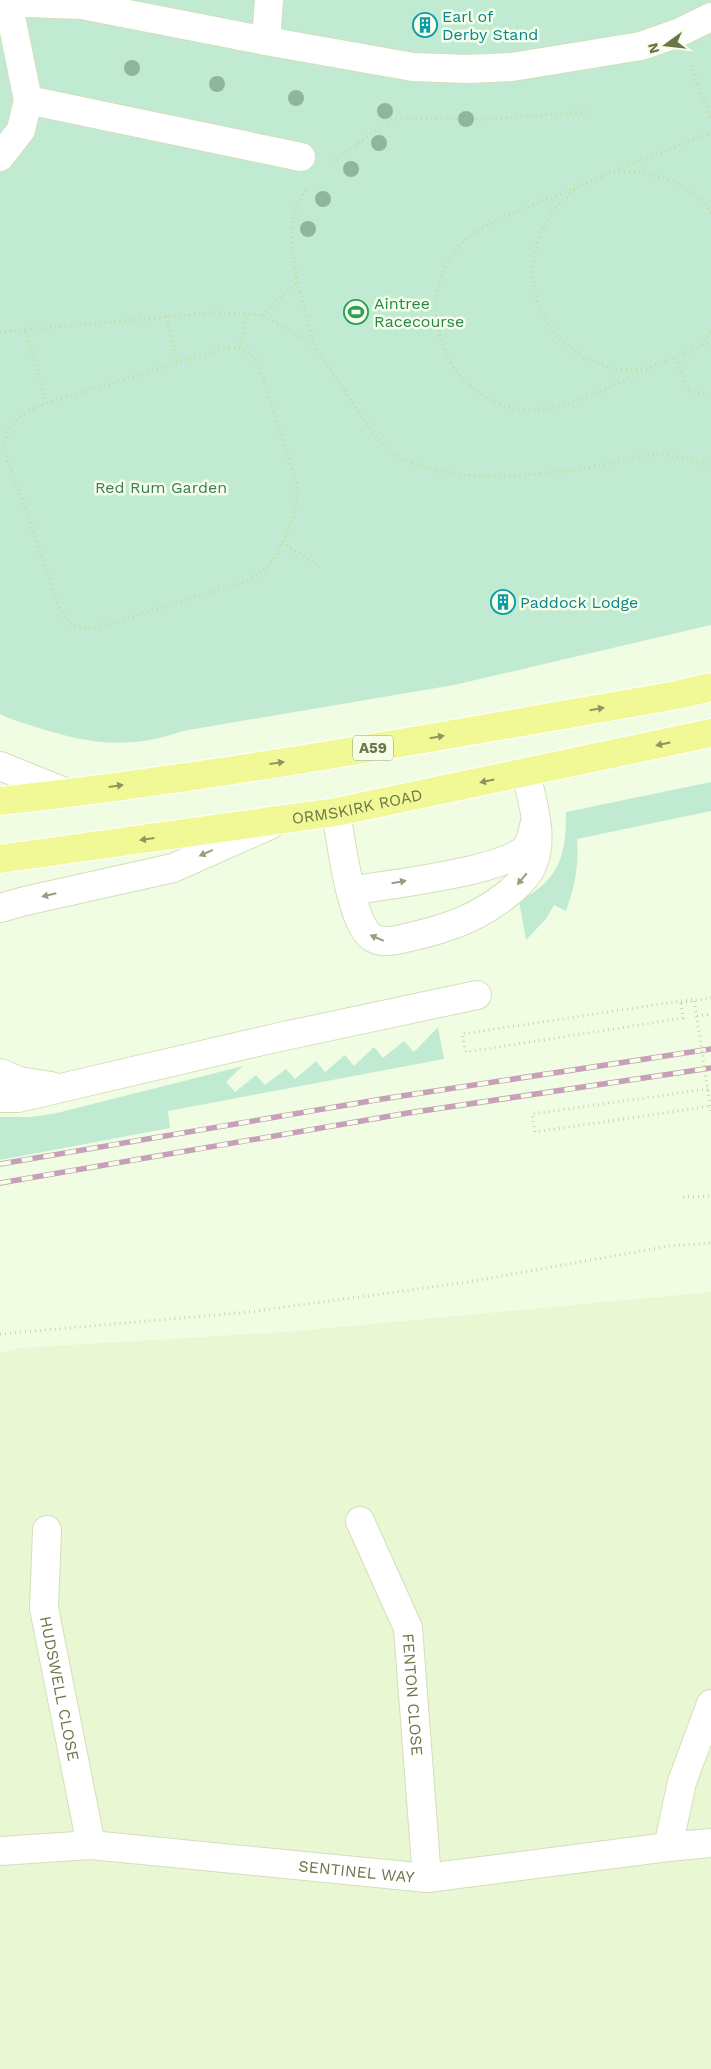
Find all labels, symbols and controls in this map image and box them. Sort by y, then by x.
place label: Earl of Derby Stand [442,7,538,44]
building icon: Earl of Derby Stand [412,12,438,38]
north arrow [641,20,691,70]
text: N [644,41,663,55]
place label: Aintree Racecourse [374,294,464,331]
sports icon: Aintree Racecourse [343,299,369,325]
park label: Red Rum Garden [95,478,227,497]
building icon: Paddock Lodge [490,589,516,615]
place label: Paddock Lodge [520,593,638,612]
one-way arrow [589,705,605,713]
one-way arrow [429,733,445,741]
road number: A59 [353,736,393,760]
one-way arrow [656,740,671,748]
one-way arrow [269,759,285,767]
one-way arrow [479,777,495,785]
one-way arrow [108,782,124,790]
street label: ORMSKIRK ROAD [291,785,424,828]
one-way arrow [139,835,155,843]
one-way arrow [199,850,213,858]
one-way arrow [516,873,528,885]
one-way arrow [392,878,408,886]
one-way arrow [42,891,57,899]
one-way arrow [370,934,384,942]
street label: HUDSWELL CLOSE [36,1614,83,1763]
street label: FENTON CLOSE [398,1633,427,1757]
street label: SENTINEL WAY [298,1856,415,1887]

